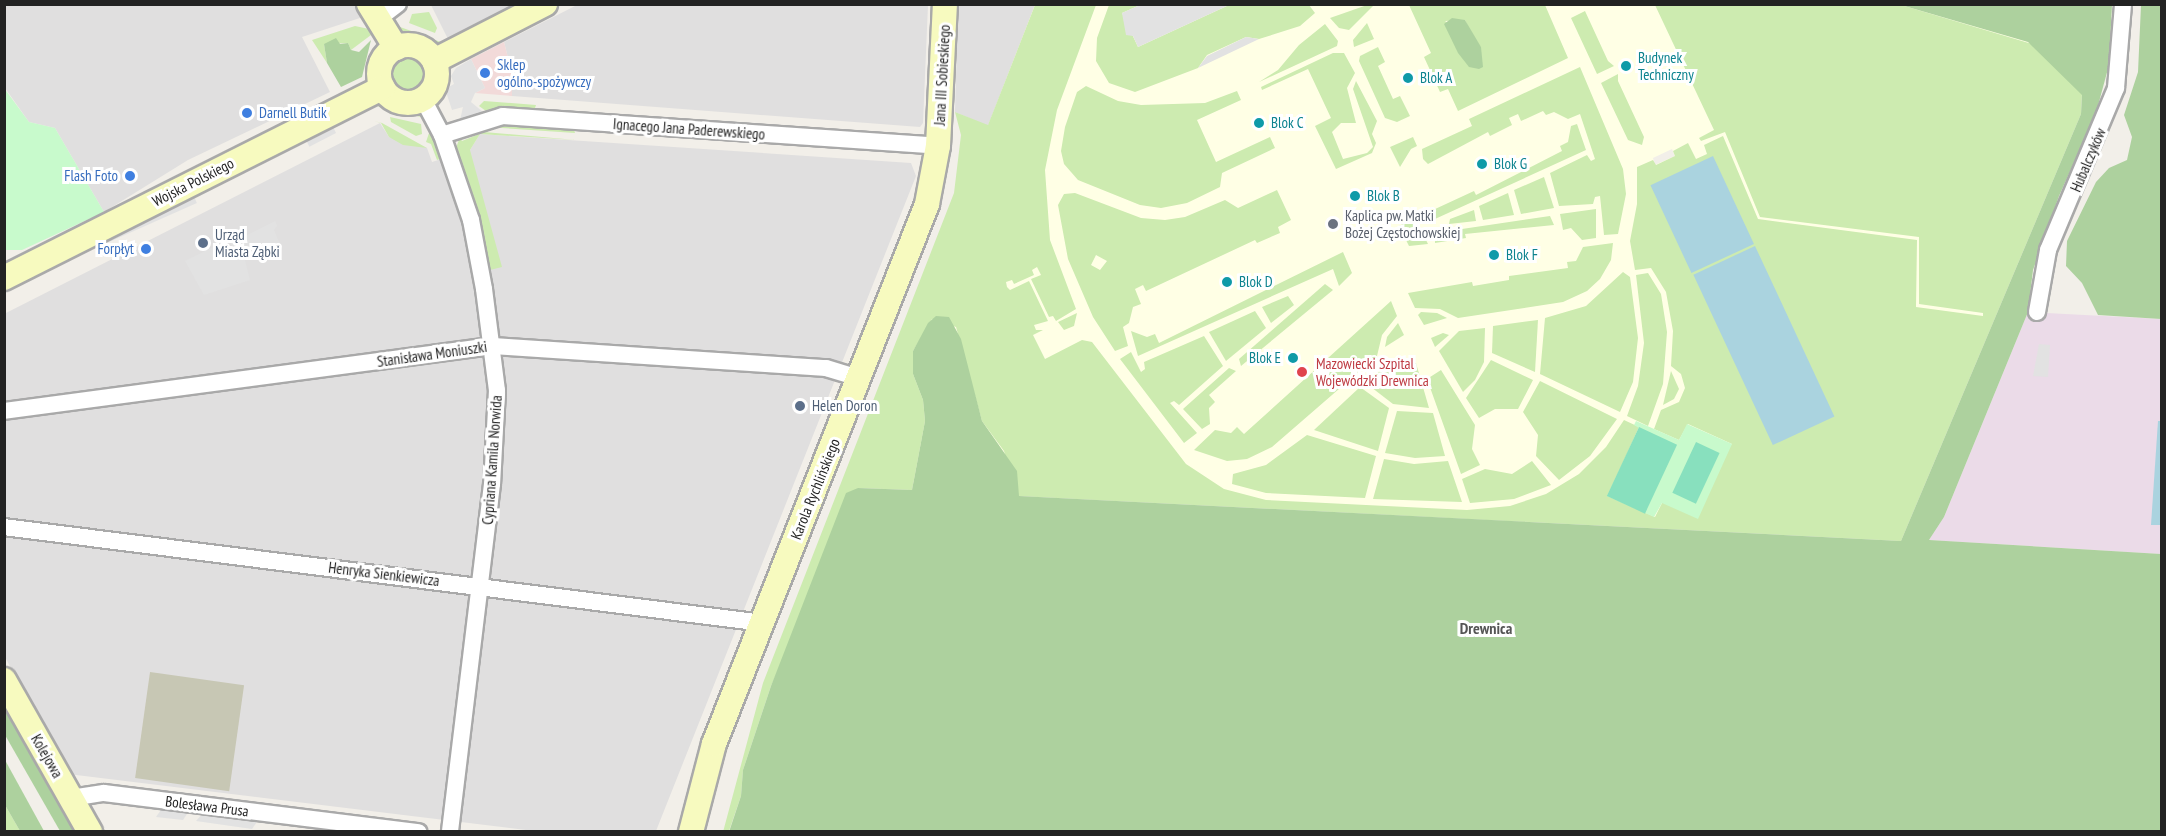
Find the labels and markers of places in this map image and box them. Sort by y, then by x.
place label: Budynek Techniczny [1638,48,1694,83]
place label: Sklep ogólno-spożywczy [497,55,591,90]
marker: Budynek Techniczny [1619,59,1633,73]
marker: Sklep ogólno-spożywczy [478,66,492,80]
place label: Blok A [1420,69,1453,87]
marker: Blok A [1401,71,1415,85]
place label: Darnell Butik [259,104,327,122]
marker: Darnell Butik [240,106,254,120]
place label: Blok C [1271,114,1304,132]
marker: Blok C [1252,116,1266,130]
place label: Blok G [1494,155,1527,173]
marker: Blok G [1475,157,1489,171]
place label: Flash Foto [64,167,118,185]
marker: Flash Foto [123,169,137,183]
place label: Blok B [1367,187,1400,205]
marker: Blok B [1348,189,1362,203]
place label: Kaplica pw. Matki Bożej Częstochowskiej [1345,206,1460,241]
marker: Kaplica pw. Matki Bożej Częstochowskiej [1326,217,1340,231]
place label: Urząd Miasta Ząbki [215,225,280,260]
marker: Urząd Miasta Ząbki [196,236,210,250]
place label: Forpłyt [97,240,134,258]
marker: Forpłyt [139,242,153,256]
place label: Blok F [1506,246,1538,264]
marker: Blok F [1487,248,1501,262]
place label: Blok D [1239,273,1273,291]
marker: Blok D [1220,275,1234,289]
place label: Blok E [1249,349,1281,367]
marker: Blok E [1286,351,1300,365]
place label: Mazowiecki Szpital Wojewódzki Drewnica [1316,354,1429,389]
marker: Mazowiecki Szpital Wojewódzki Drewnica [1293,363,1311,381]
place label: Helen Doron [812,397,877,415]
marker: Helen Doron [793,399,807,413]

